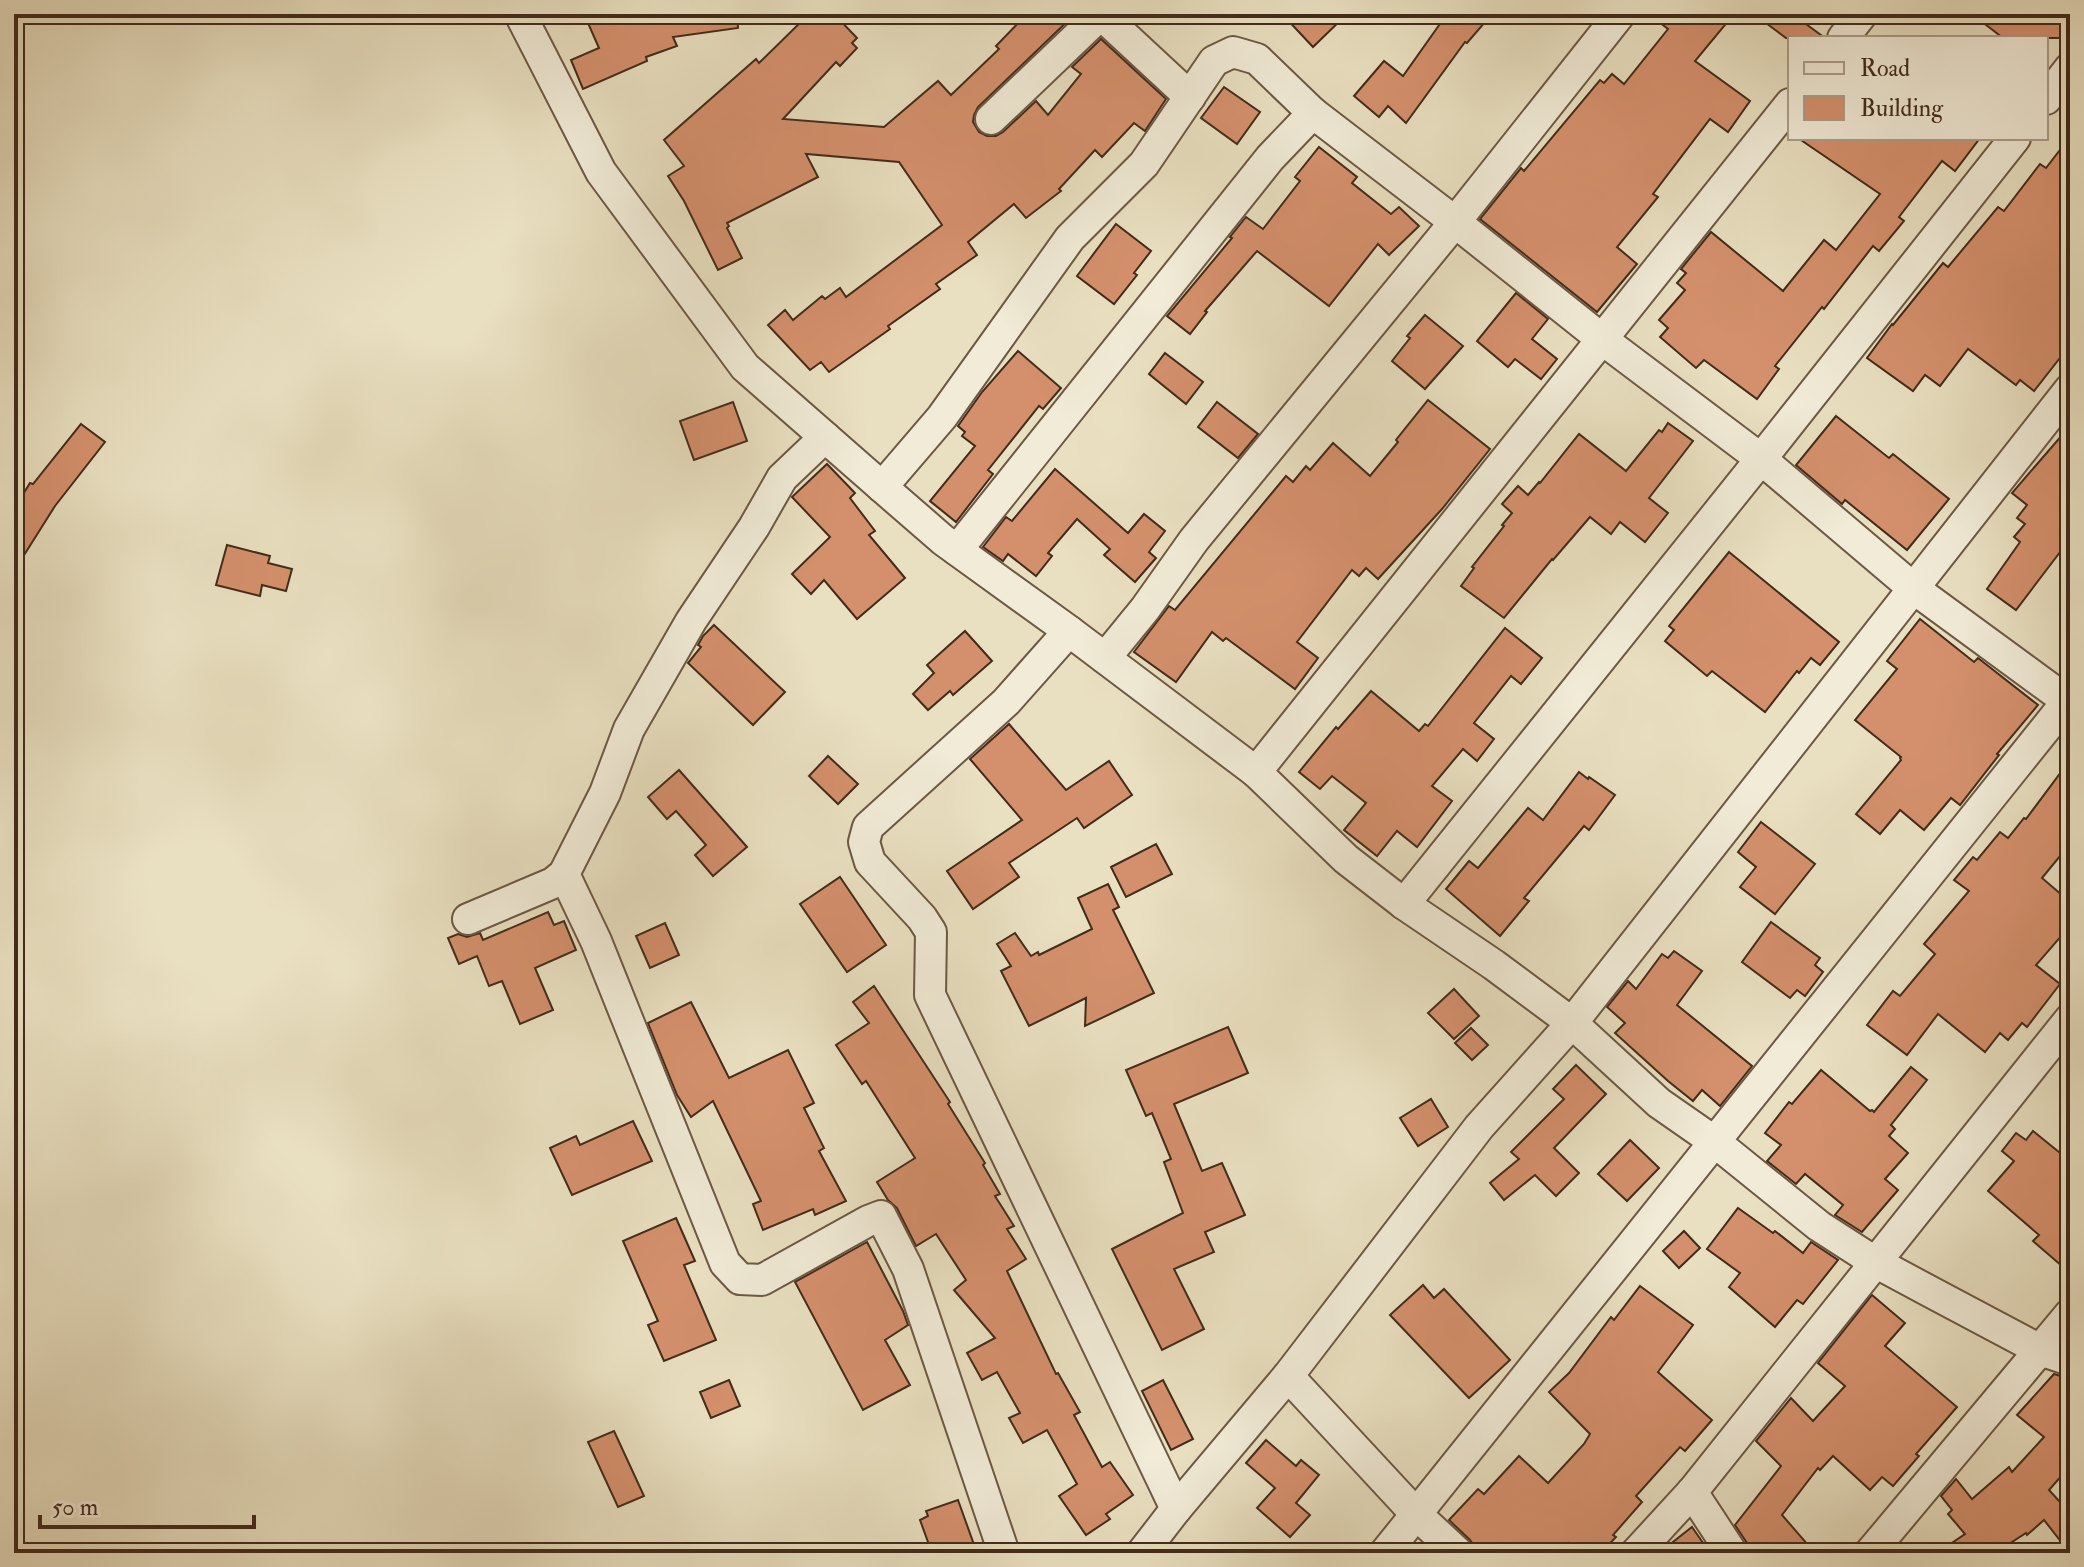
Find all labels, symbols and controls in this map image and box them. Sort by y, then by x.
legend [1788,36,2048,140]
text: Road [1860,53,1910,84]
text: Building [1860,93,1944,124]
scale bar [40,1479,254,1529]
text: 50 m [52,1492,99,1523]

